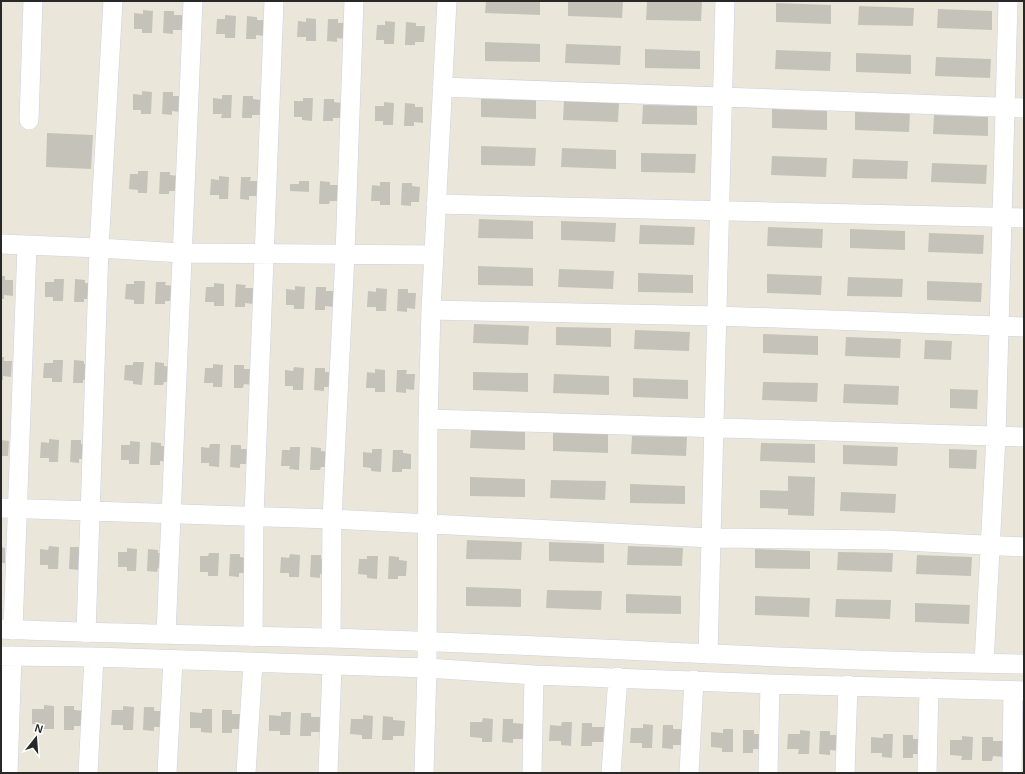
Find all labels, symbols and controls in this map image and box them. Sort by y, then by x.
north arrow [16,718,56,758]
text: N [33,722,45,735]

